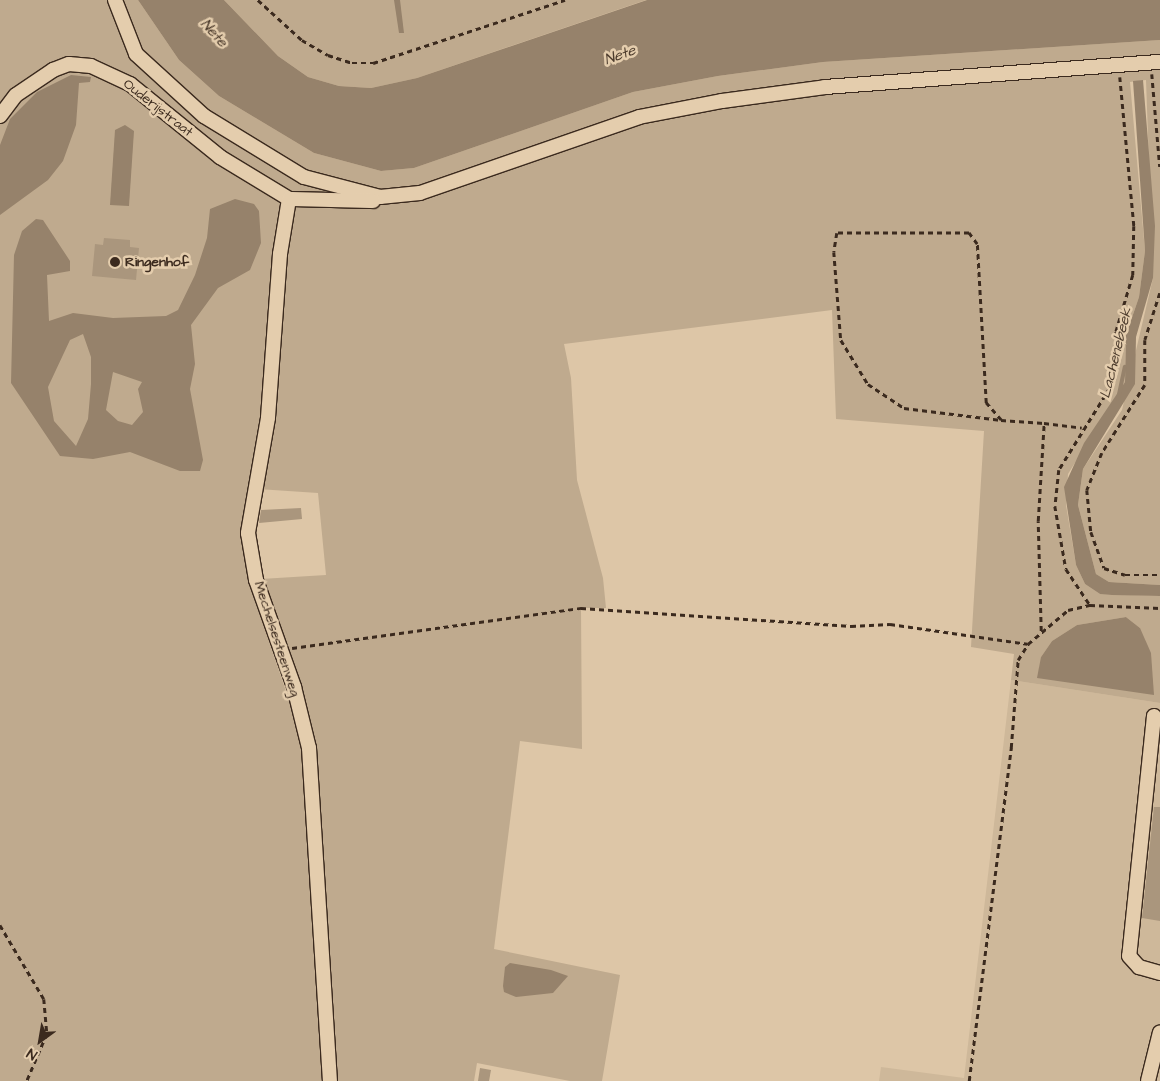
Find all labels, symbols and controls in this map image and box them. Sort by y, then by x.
water label: Nete [197,15,231,51]
water label: Nete [602,41,638,69]
street label: Ouderijstraat [120,76,196,140]
place label: Ringenhof [125,254,189,270]
marker: Ringenhof [109,256,121,268]
water label: Lachenebeek [1096,306,1136,400]
street label: Mechelsesteenweg [250,579,304,699]
north arrow [15,1016,65,1066]
text: N [23,1043,41,1065]

